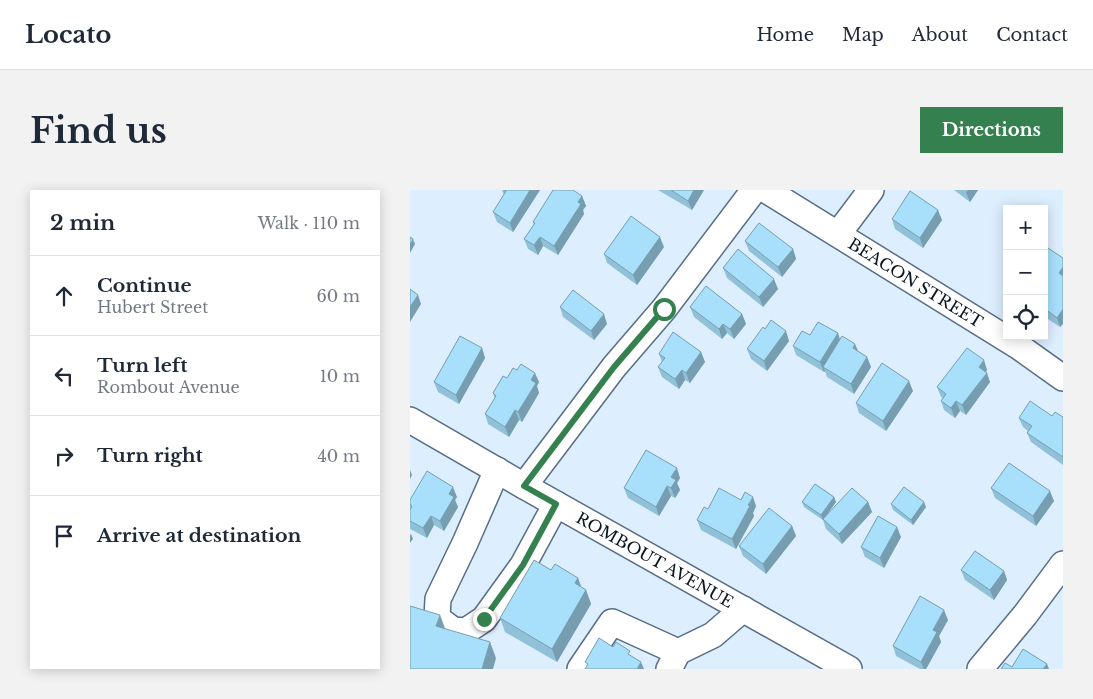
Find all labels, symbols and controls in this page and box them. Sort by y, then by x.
text: Locato [25,20,111,49]
text: Home [756,24,814,46]
text: Map [842,24,884,46]
text: About [912,24,968,46]
text: Contact [996,24,1068,46]
button: Directions [920,107,1063,153]
text: Find us [30,109,167,152]
map controls [1003,205,1048,340]
button: + [1003,205,1048,250]
text: 2 min [50,210,115,236]
text: Walk · 110 m [258,213,360,233]
street label: BEACON STREET [845,233,987,332]
button: − [1003,250,1048,295]
text: Continue [97,274,192,297]
icon: ahead [50,282,78,310]
text: 60 m [317,286,360,306]
button: locate [1003,295,1048,340]
text: Hubert Street [97,297,208,317]
route start [653,298,676,321]
text: Turn left [97,354,188,377]
icon: left [50,362,78,390]
text: 10 m [320,366,360,386]
text: Rombout Avenue [97,377,240,397]
icon: right [50,442,78,470]
text: Turn right [97,444,203,467]
text: 40 m [317,446,360,466]
street label: ROMBOUT AVENUE [573,508,737,612]
icon: arrive [50,522,78,550]
text: Arrive at destination [97,524,301,547]
route end [473,608,496,631]

